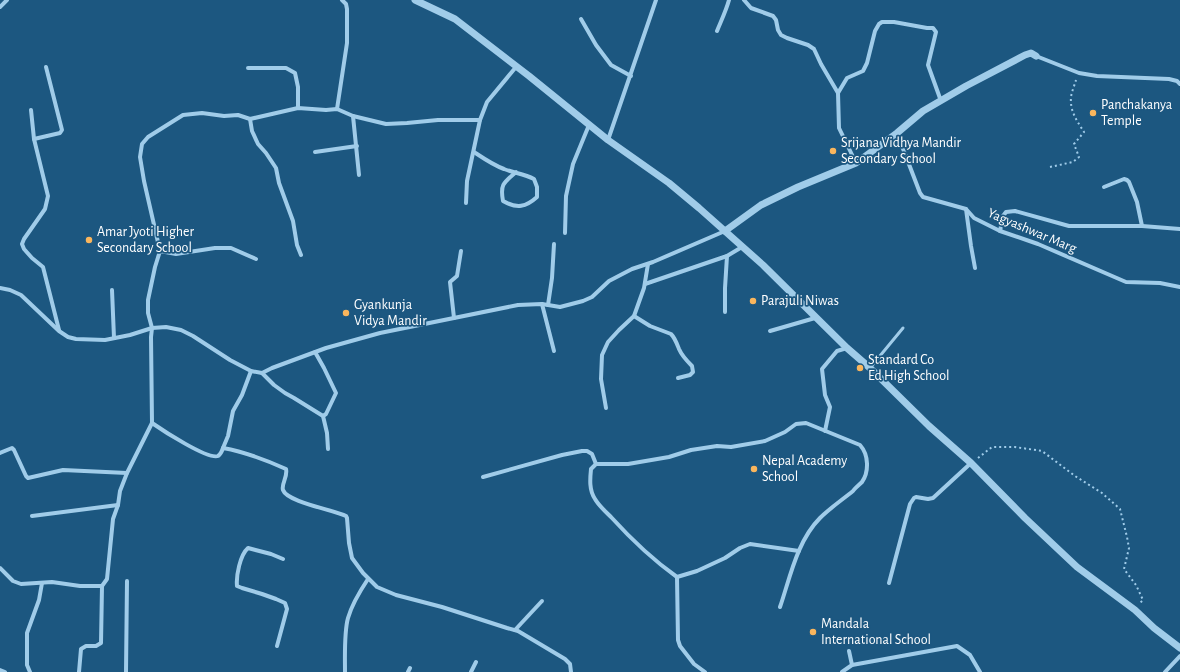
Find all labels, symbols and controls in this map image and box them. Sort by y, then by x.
place label: Panchakanya Temple [1101,98,1173,128]
marker: Panchakanya Temple [1088,108,1098,118]
place label: Srijana Vidhya Mandir Secondary School [841,136,962,166]
marker: Srijana Vidhya Mandir Secondary School [828,146,838,156]
street label: Yagyashwar Marg [985,206,1079,256]
place label: Amar Jyoti Higher Secondary School [97,225,195,255]
marker: Amar Jyoti Higher Secondary School [84,235,94,245]
place label: Parajuli Niwas [761,294,839,308]
marker: Parajuli Niwas [748,296,758,306]
place label: Gyankunja Vidya Mandir [354,298,427,328]
marker: Gyankunja Vidya Mandir [341,308,351,318]
place label: Standard Co Ed High School [868,353,950,383]
marker: Standard Co Ed High School [855,363,865,373]
place label: Nepal Academy School [762,454,847,484]
marker: Nepal Academy School [749,464,759,474]
place label: Mandala International School [821,617,931,647]
marker: Mandala International School [808,627,818,637]

